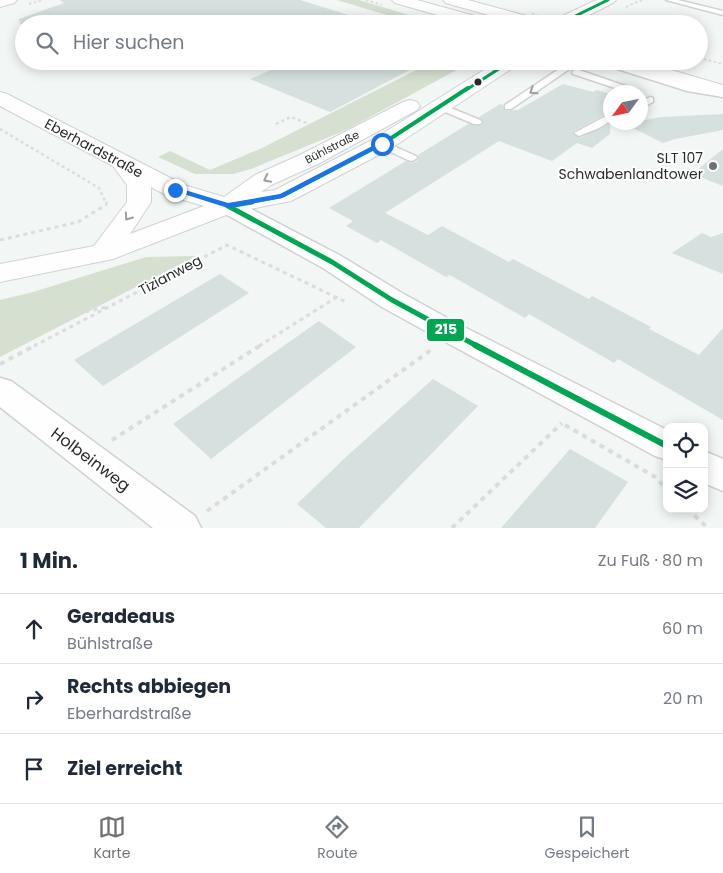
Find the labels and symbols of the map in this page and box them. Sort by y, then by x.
unlabelled marker [473,77,483,87]
one-way arrow [529,84,538,94]
north arrow [603,85,648,130]
street label: Eberhardstraße [41,114,147,183]
street label: Bühlstraße [302,126,362,168]
route start [371,133,394,156]
place label: SLT 107 Schwabenlandtower [559,148,703,184]
marker: SLT 107 Schwabenlandtower [707,160,719,172]
one-way arrow [263,172,272,183]
route end [164,179,187,202]
one-way arrow [125,211,134,221]
street label: Tizianweg [135,250,205,300]
line badge: 215 [426,318,465,342]
text: 215 [435,319,457,339]
street label: Holbeinweg [46,422,135,497]

